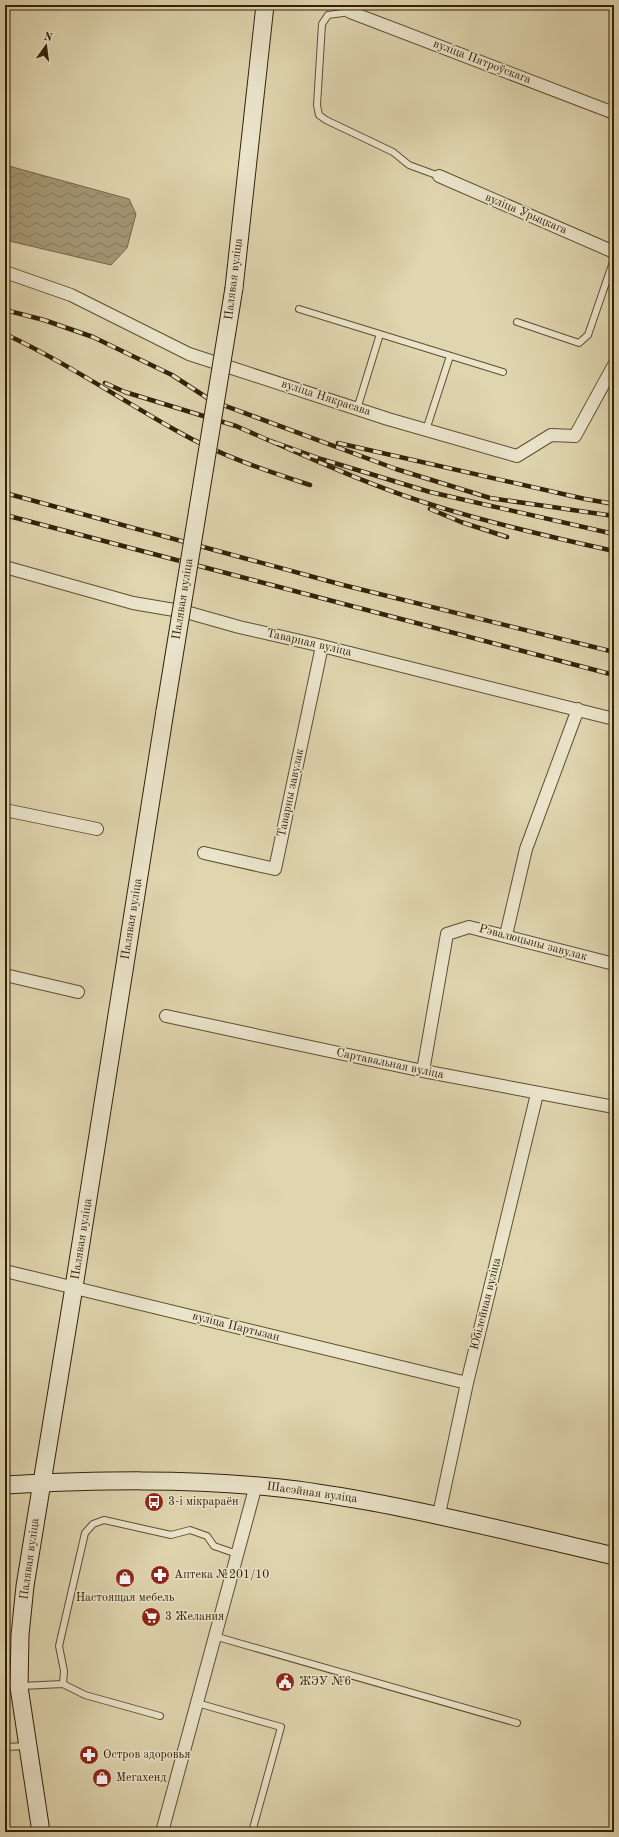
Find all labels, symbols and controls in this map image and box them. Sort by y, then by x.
north arrow [26,26,66,66]
text: N [43,31,54,44]
street label: вуліца Пятроўскага [431,37,533,86]
street label: вуліца Урыцкага [483,190,569,237]
street label: Палявая вуліца [222,237,245,321]
street label: вуліца Някрасава [280,377,373,418]
street label: Палявая вуліца [170,557,195,641]
street label: Таварная вуліца [265,626,353,659]
street label: Таварны завулак [276,748,306,838]
street label: Палявая вуліца [119,877,144,961]
street label: Рэвалюцыны завулак [478,923,588,963]
street label: Сартавальная вуліца [335,1046,445,1081]
street label: Палявая вуліца [69,1197,94,1281]
street label: Юбілейная вуліца [468,1256,503,1351]
street label: вуліца Партызан [191,1309,282,1344]
street label: Шасэйная вуліца [266,1480,358,1505]
bus stop icon: 3-і мікрараён [143,1491,165,1513]
place label: 3-і мікрараён [168,1495,239,1508]
street label: Палявая вуліца [17,1517,42,1601]
pharmacy icon: Аптека №201/10 [149,1564,171,1586]
shop icon: Настоящая мебель [114,1567,136,1589]
place label: Аптека №201/10 [174,1569,269,1581]
place label: Настоящая мебель [76,1592,175,1604]
supermarket icon: 3 Желания [140,1606,162,1628]
place label: 3 Желания [165,1611,224,1623]
public building icon: ЖЭУ №6 [274,1671,296,1693]
place label: ЖЭУ №6 [299,1676,351,1688]
pharmacy icon: Остров здоровья [78,1744,100,1766]
place label: Остров здоровья [103,1749,190,1761]
shop icon: Мегахенд [91,1767,113,1789]
place label: Мегахенд [116,1772,166,1784]

